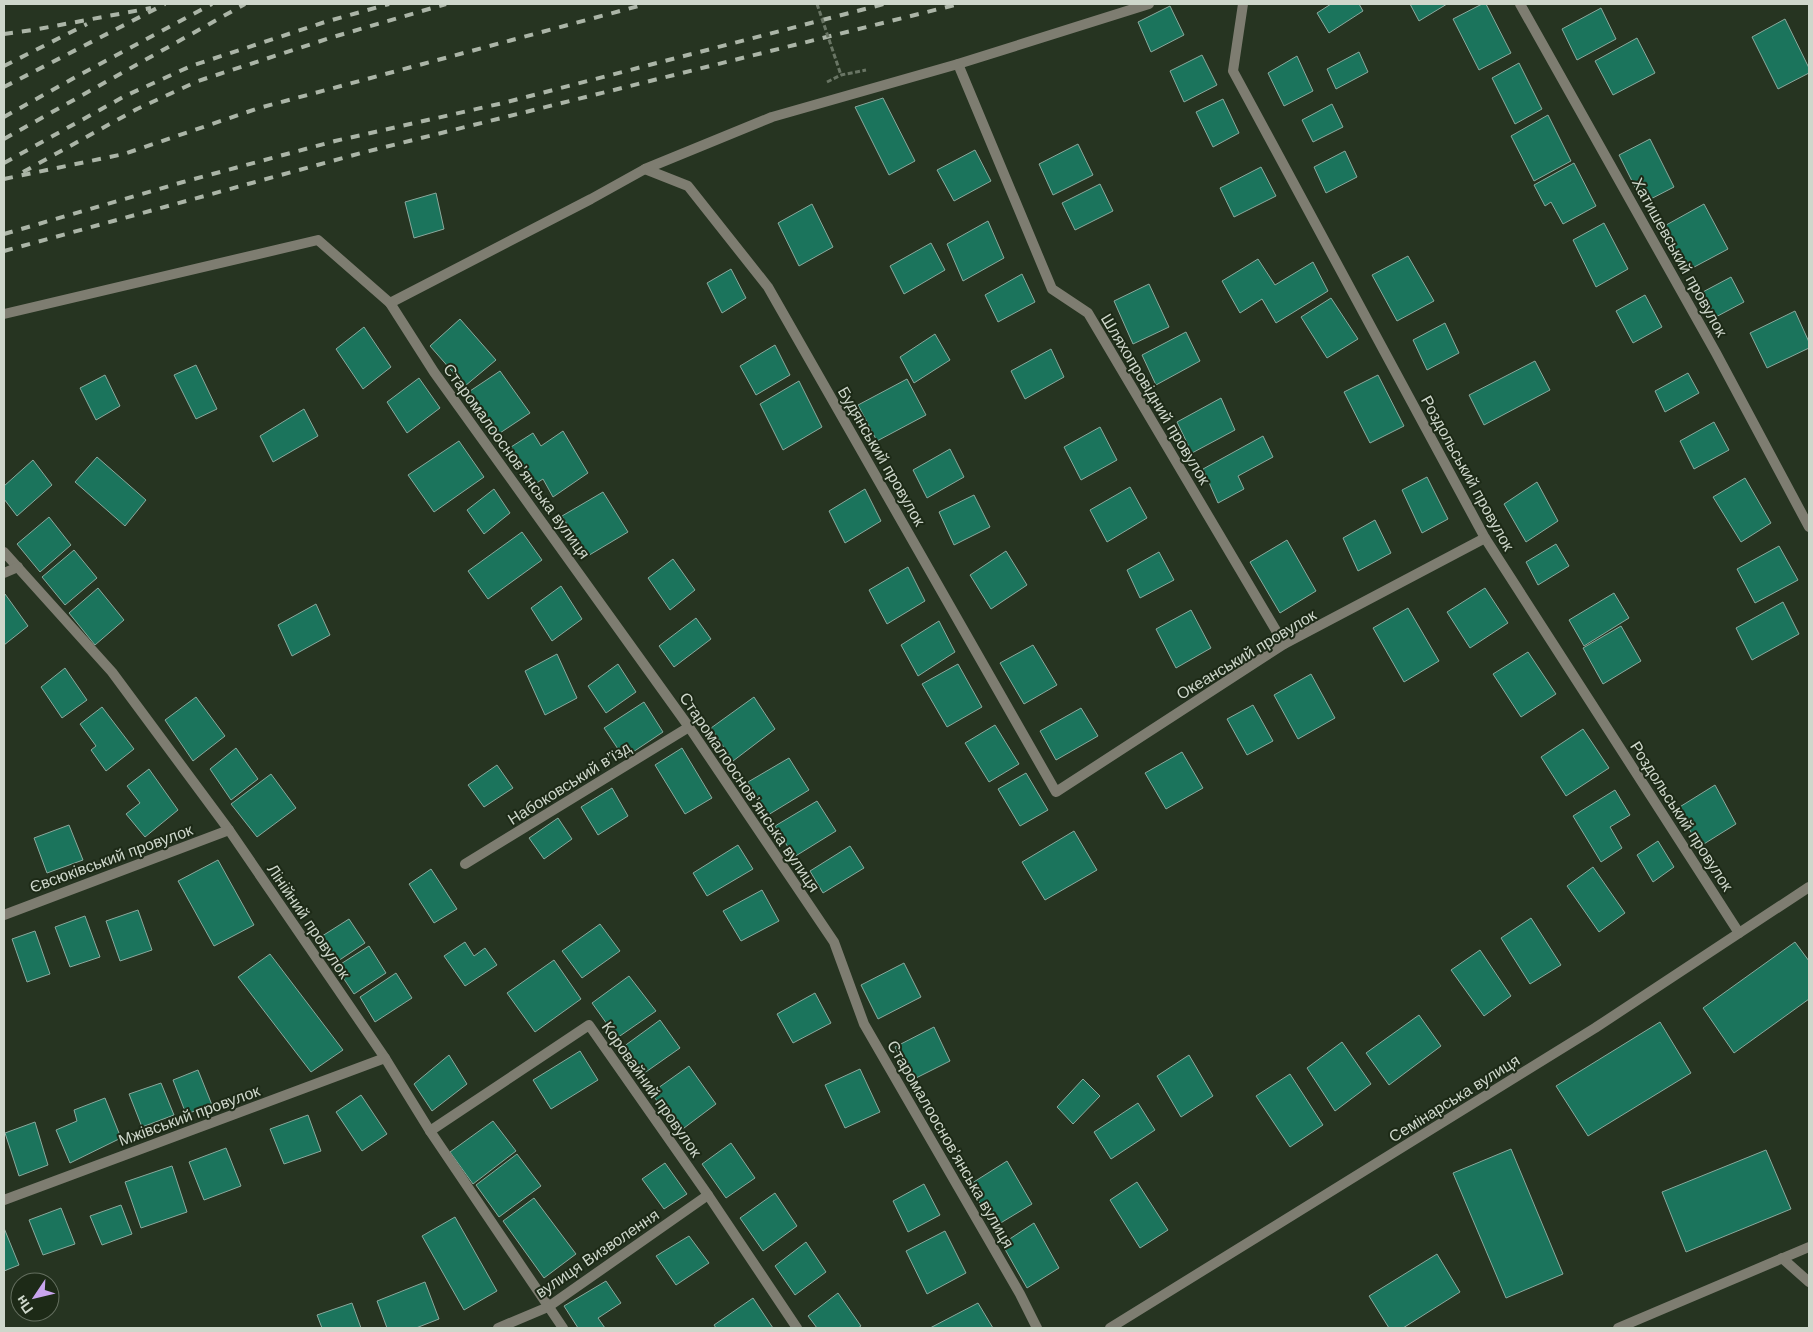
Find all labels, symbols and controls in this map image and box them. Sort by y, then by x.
street label: Хатишевський провулок [1629,175,1731,340]
street label: Шляхопровідний провулок [1098,311,1214,489]
street label: Старомалооснов’янська вулиця [440,360,593,562]
street label: Будянський провулок [835,384,929,530]
street label: Роздольський провулок [1418,393,1518,555]
street label: Океанський провулок [1173,606,1320,703]
street label: Старомалооснов’янська вулиця [676,689,823,895]
street label: Набоковський в’їзд [505,738,634,828]
street label: Роздольський провулок [1627,738,1737,895]
street label: Євсюківський провулок [27,821,196,896]
street label: Лінійний провулок [264,861,354,982]
street label: Коровайний провулок [598,1018,705,1161]
street label: Старомалооснов’янська вулиця [884,1037,1017,1251]
street label: Семінарська вулиця [1386,1051,1523,1146]
street label: Мжівський провулок [116,1082,263,1149]
street label: вулиця Визволення [533,1206,662,1301]
north arrow [10,1272,60,1322]
text: Пн [12,1292,36,1317]

